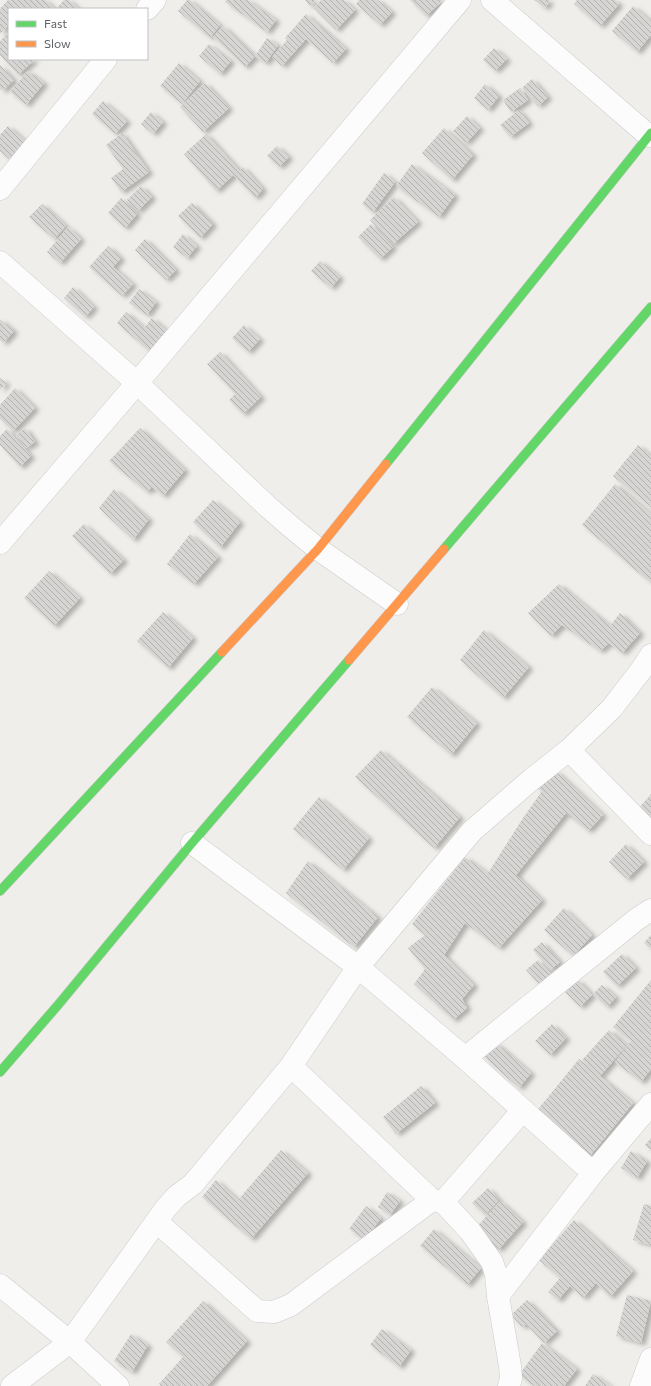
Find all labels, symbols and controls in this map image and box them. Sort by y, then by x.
legend [8,8,148,60]
text: Fast [44,16,67,30]
text: Slow [44,36,71,50]

